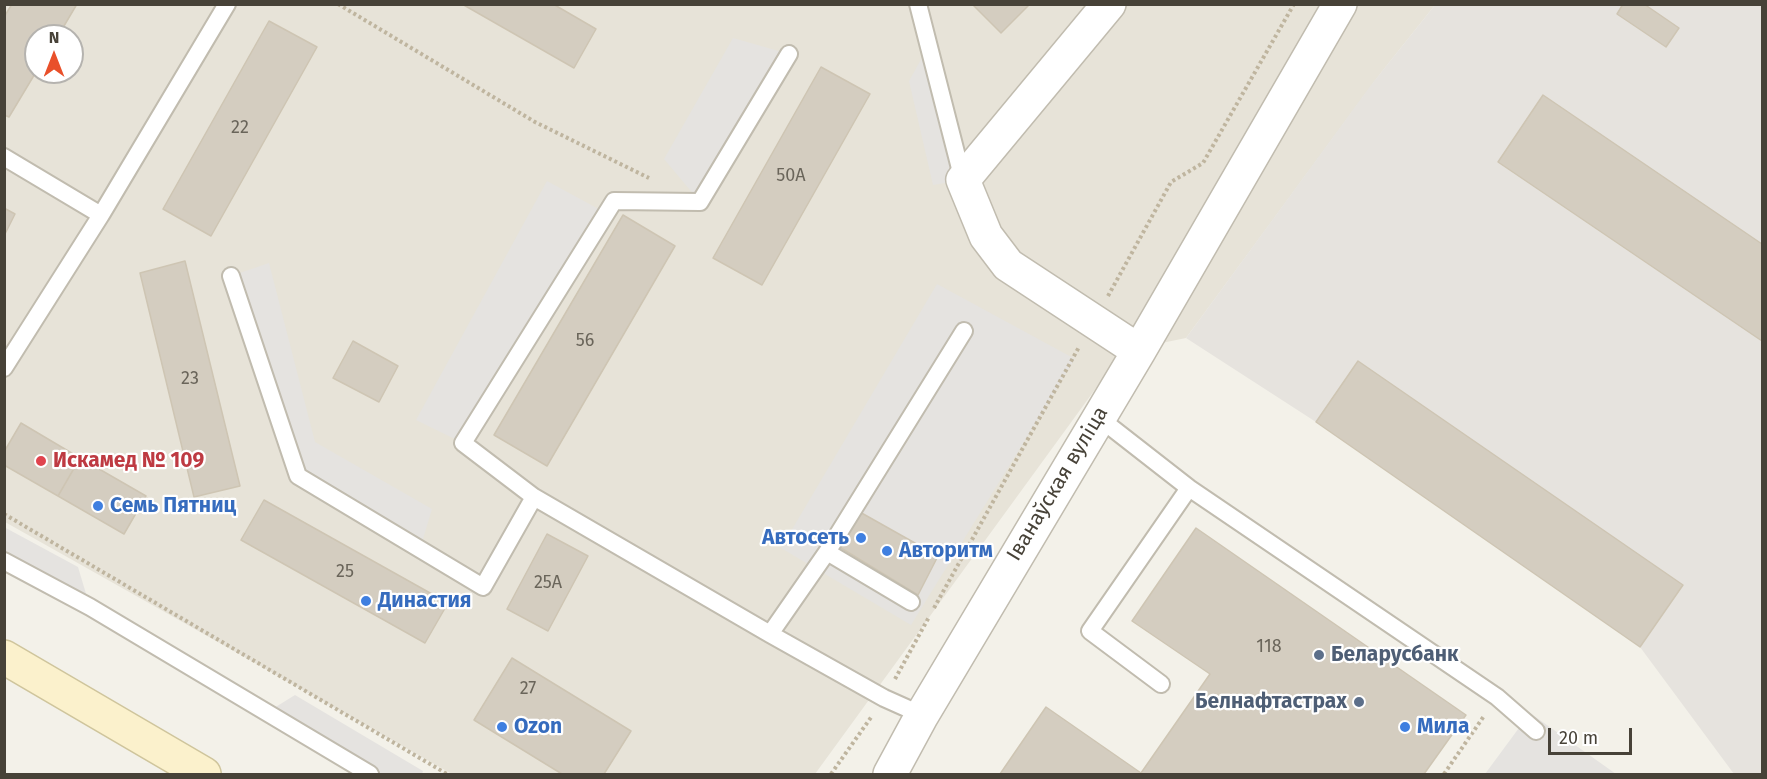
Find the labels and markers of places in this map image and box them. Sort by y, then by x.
place label: Искамед № 109 [53,448,204,474]
marker: Искамед № 109 [34,454,48,468]
place label: Семь Пятниц [110,493,236,519]
marker: Семь Пятниц [91,499,105,513]
place label: Автосеть [762,525,849,551]
marker: Автосеть [854,531,868,545]
place label: Авторитм [899,538,993,564]
marker: Авторитм [880,544,894,558]
place label: Династия [378,588,472,614]
marker: Династия [359,594,373,608]
place label: Беларусбанк [1331,642,1458,668]
marker: Беларусбанк [1312,648,1326,662]
place label: Белнафтастрах [1195,689,1347,715]
marker: Белнафтастрах [1352,695,1366,709]
place label: Ozon [514,714,562,740]
place label: Мила [1417,714,1469,740]
marker: Ozon [495,720,509,734]
marker: Мила [1398,720,1412,734]

